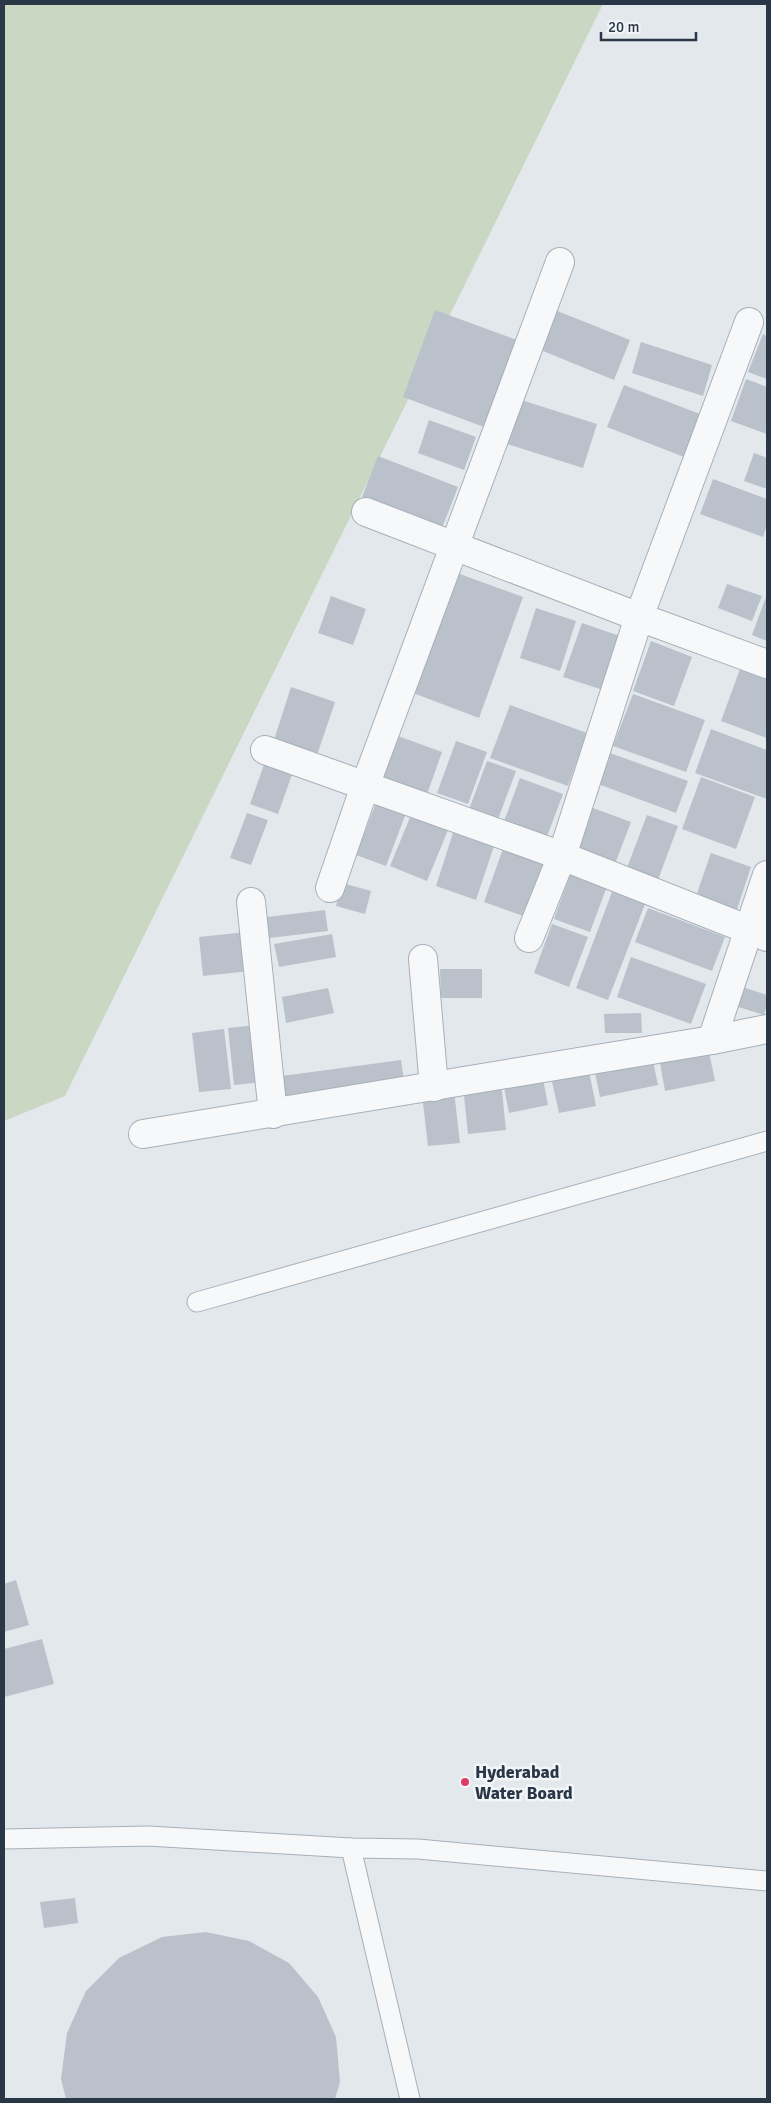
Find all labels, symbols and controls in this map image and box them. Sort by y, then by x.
scale bar [601,10,696,42]
text: 20 m [608,18,639,36]
place label: Hyderabad Water Board [475,1761,573,1804]
marker: Hyderabad Water Board [459,1776,471,1788]

